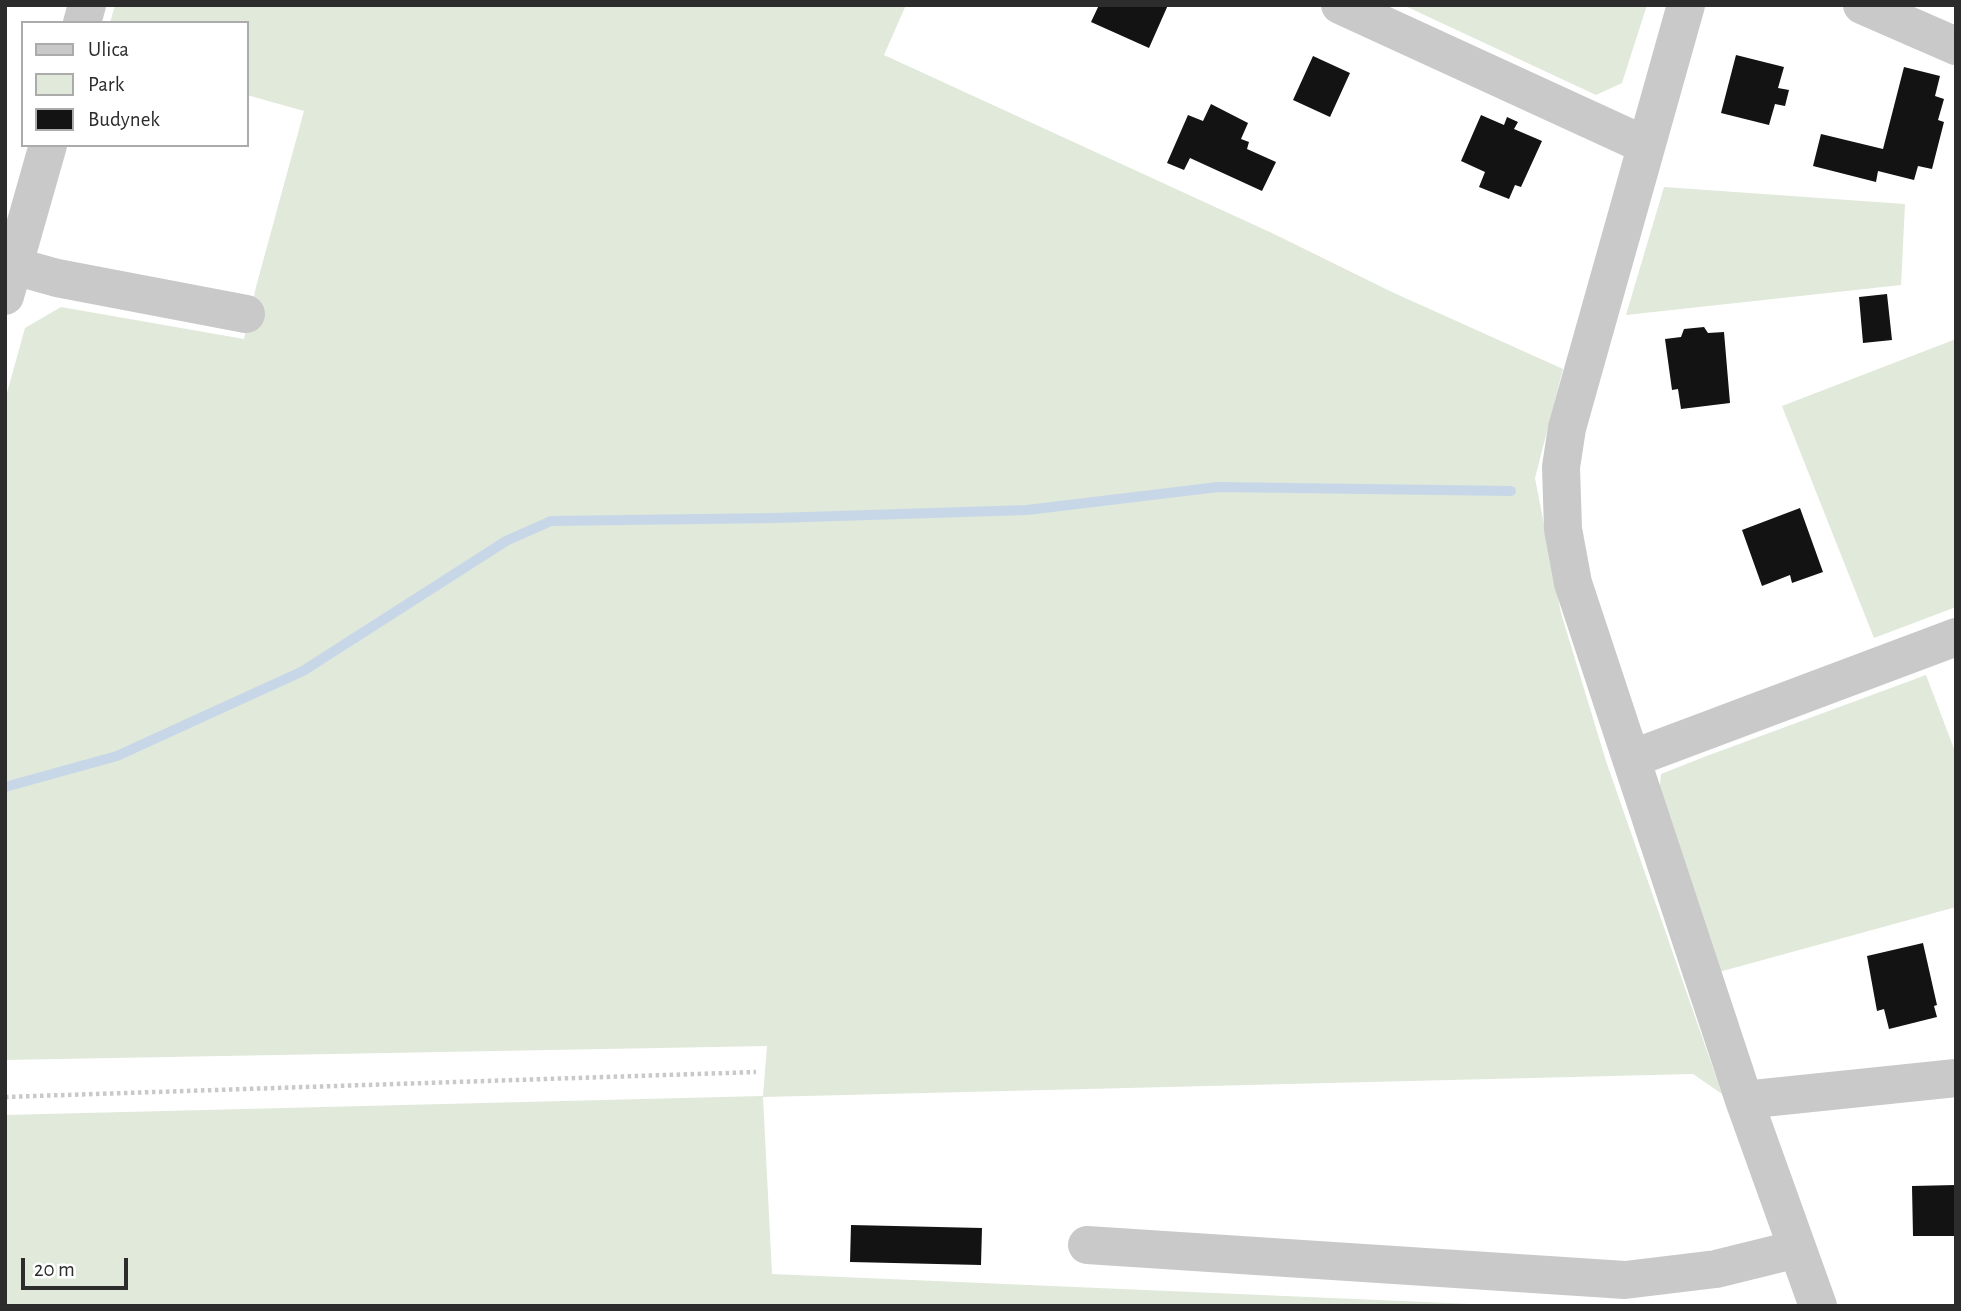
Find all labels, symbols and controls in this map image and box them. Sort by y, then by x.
legend [21,21,248,147]
text: Ulica [88,39,129,60]
text: Park [88,74,124,95]
text: Budynek [88,109,160,130]
scale bar [24,1244,131,1288]
text: 20 m [34,1259,75,1280]

